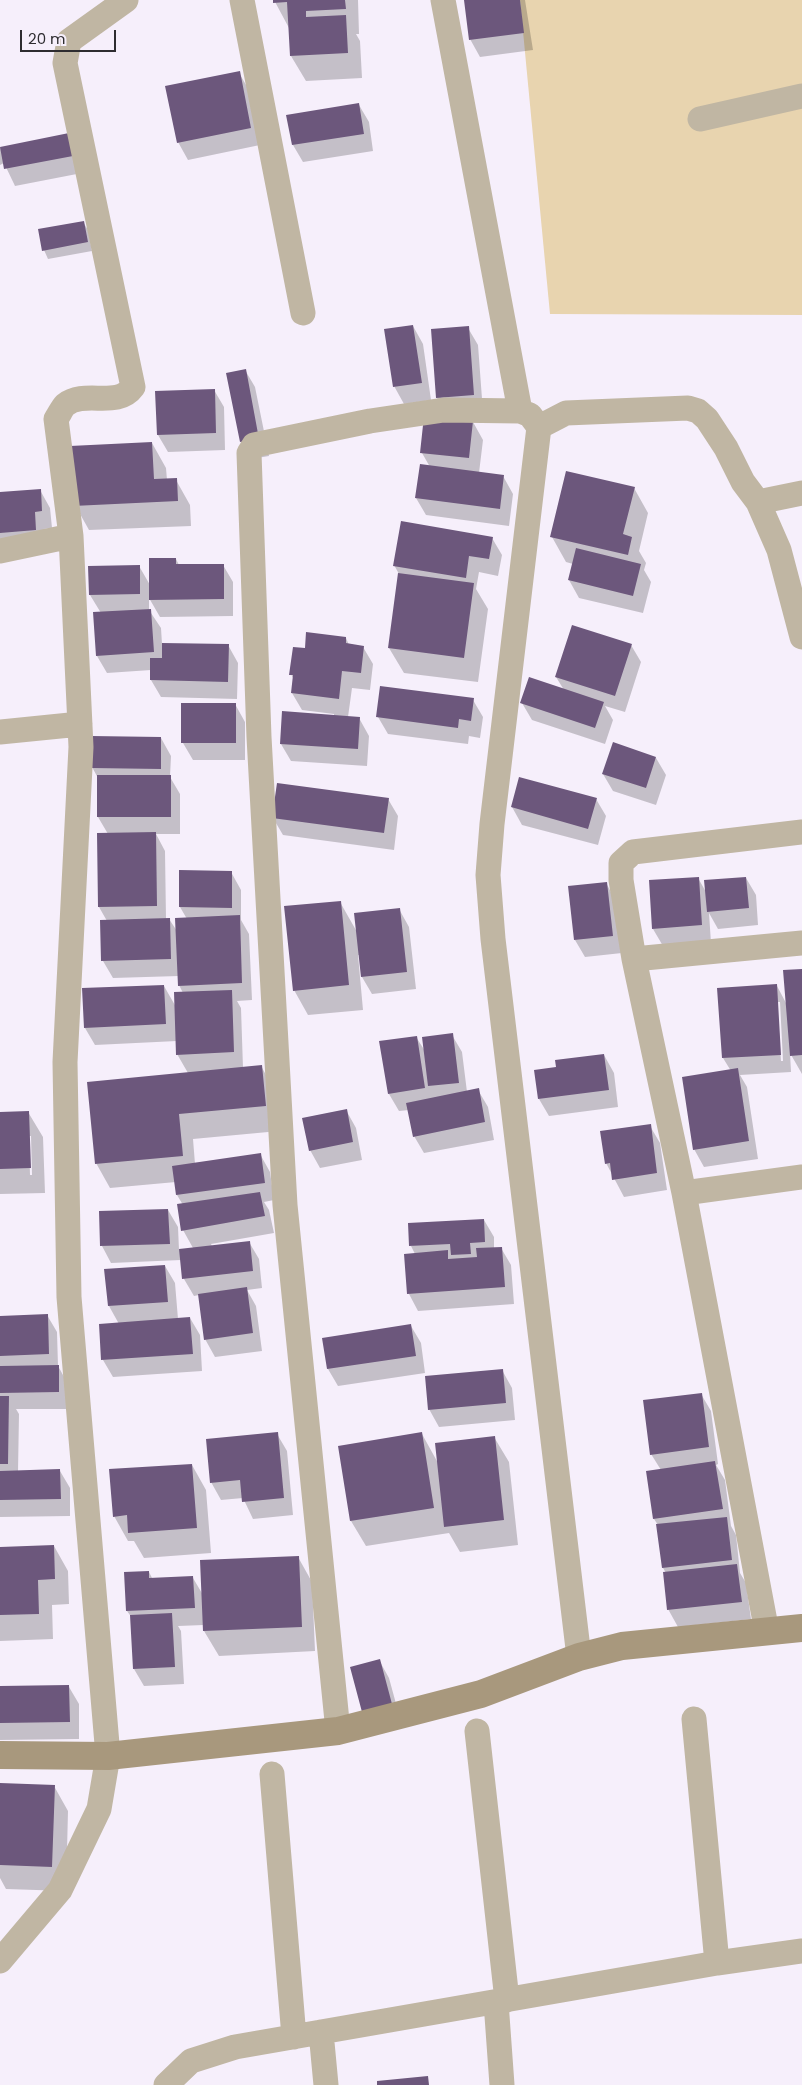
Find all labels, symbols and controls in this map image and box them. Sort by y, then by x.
scale bar [22,20,119,52]
text: 20 m [28,28,66,49]

